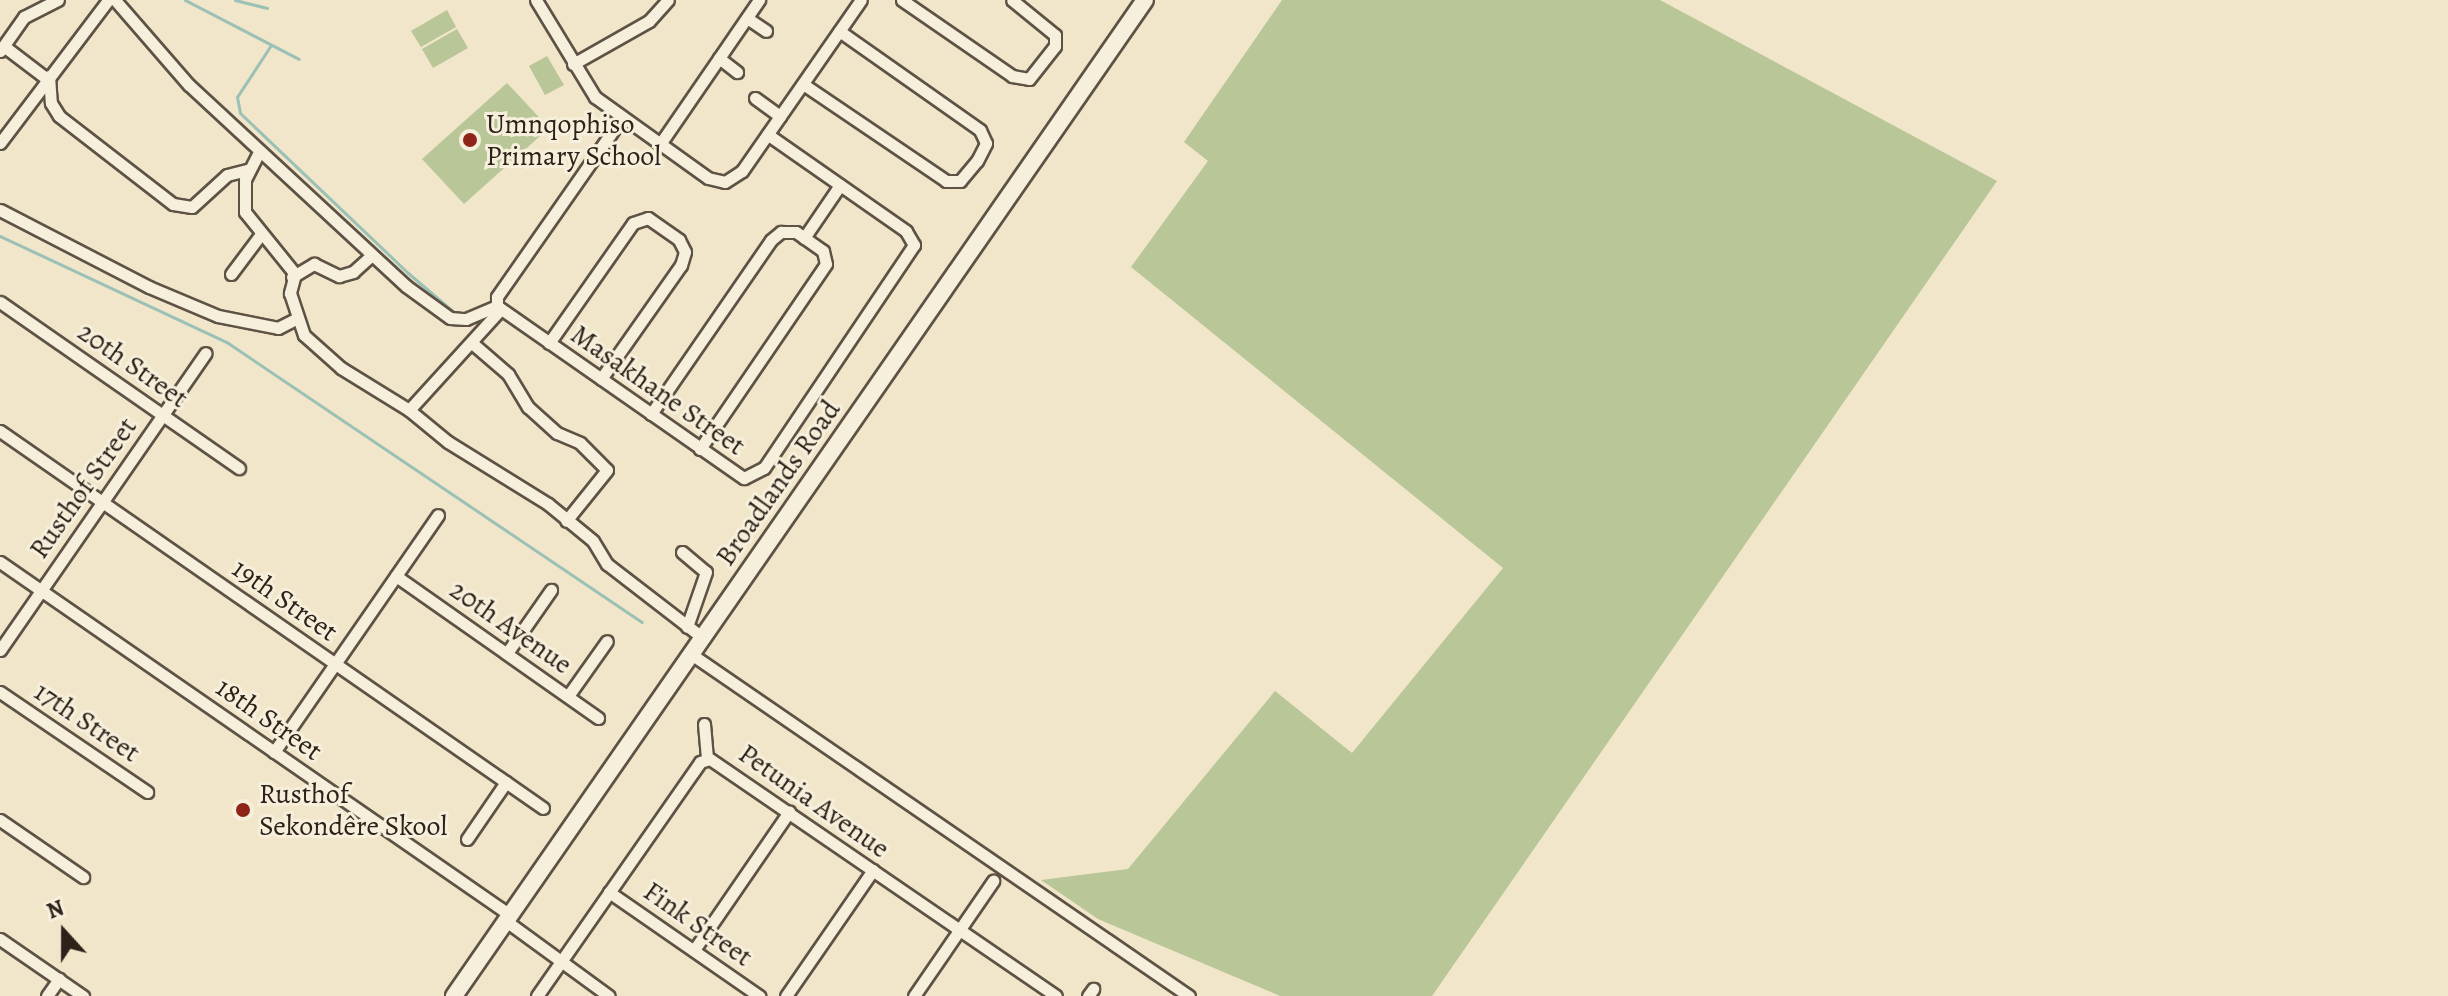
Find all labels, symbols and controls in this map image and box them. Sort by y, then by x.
place label: Umnqophiso Primary School [486,107,661,173]
marker: Umnqophiso Primary School [461,131,479,149]
street label: 20th Street [71,315,195,415]
street label: Masakhane Street [564,317,752,463]
street label: Broadlands Road [709,394,847,572]
street label: Rusthof Street [22,411,144,565]
street label: 19th Street [226,552,344,648]
street label: 20th Avenue [443,573,579,681]
street label: 18th Street [210,670,328,768]
street label: 17th Street [28,675,146,769]
street label: Petunia Avenue [732,737,896,865]
place label: Rusthof Sekondêre Skool [259,777,447,843]
marker: Rusthof Sekondêre Skool [234,801,252,819]
street label: Fink Street [637,874,759,974]
north arrow [24,892,104,972]
text: N [43,893,68,926]

